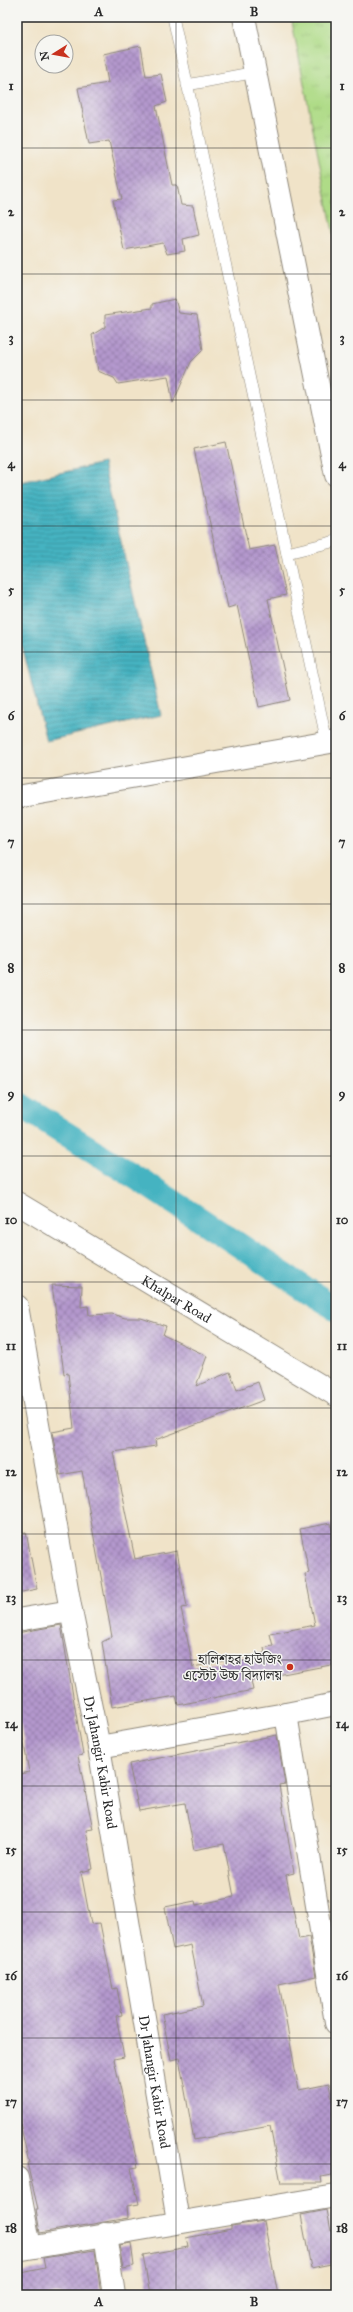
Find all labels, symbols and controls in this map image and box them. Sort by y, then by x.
text: A [94,4,104,20]
text: B [250,4,259,20]
north arrow [34,34,74,74]
text: N [37,49,52,62]
text: 1 [8,78,14,94]
text: 1 [339,78,345,94]
text: 2 [8,204,15,220]
text: 2 [339,204,346,220]
text: 3 [8,330,14,346]
text: 3 [339,330,345,346]
text: 4 [7,456,15,472]
text: 4 [338,456,346,472]
text: 5 [8,582,15,598]
text: 5 [339,582,346,598]
text: 6 [8,708,16,724]
text: 6 [339,708,347,724]
text: 7 [8,834,15,850]
text: 7 [339,834,346,850]
text: 8 [8,960,15,976]
text: 8 [339,960,346,976]
text: 9 [8,1086,15,1102]
text: 9 [339,1086,346,1102]
text: 10 [5,1212,18,1228]
text: 10 [336,1212,349,1228]
street label: Khalpar Road [138,1271,214,1326]
text: 11 [6,1338,16,1354]
text: 11 [337,1338,347,1354]
text: 12 [5,1464,17,1480]
text: 12 [336,1464,348,1480]
text: 13 [6,1590,16,1606]
text: 13 [337,1590,347,1606]
place label: হালিশহর হাউজিং এস্টেট উচ্চ বিদ্যালয় [183,1650,283,1684]
marker: হালিশহর হাউজিং এস্টেট উচ্চ বিদ্যালয় [285,1662,295,1672]
street label: Dr Jahangir Kabir Road [80,1694,121,1830]
text: 14 [5,1716,18,1732]
text: 14 [336,1716,349,1732]
text: 15 [5,1842,17,1858]
text: 15 [336,1842,348,1858]
text: 16 [5,1968,18,1984]
text: 16 [336,1968,349,1984]
street label: Dr Jahangir Kabir Road [135,2014,174,2150]
text: 17 [5,2094,17,2110]
text: 17 [336,2094,348,2110]
text: 18 [5,2220,17,2236]
text: 18 [336,2220,348,2236]
text: A [94,2294,104,2310]
text: B [250,2294,259,2310]

